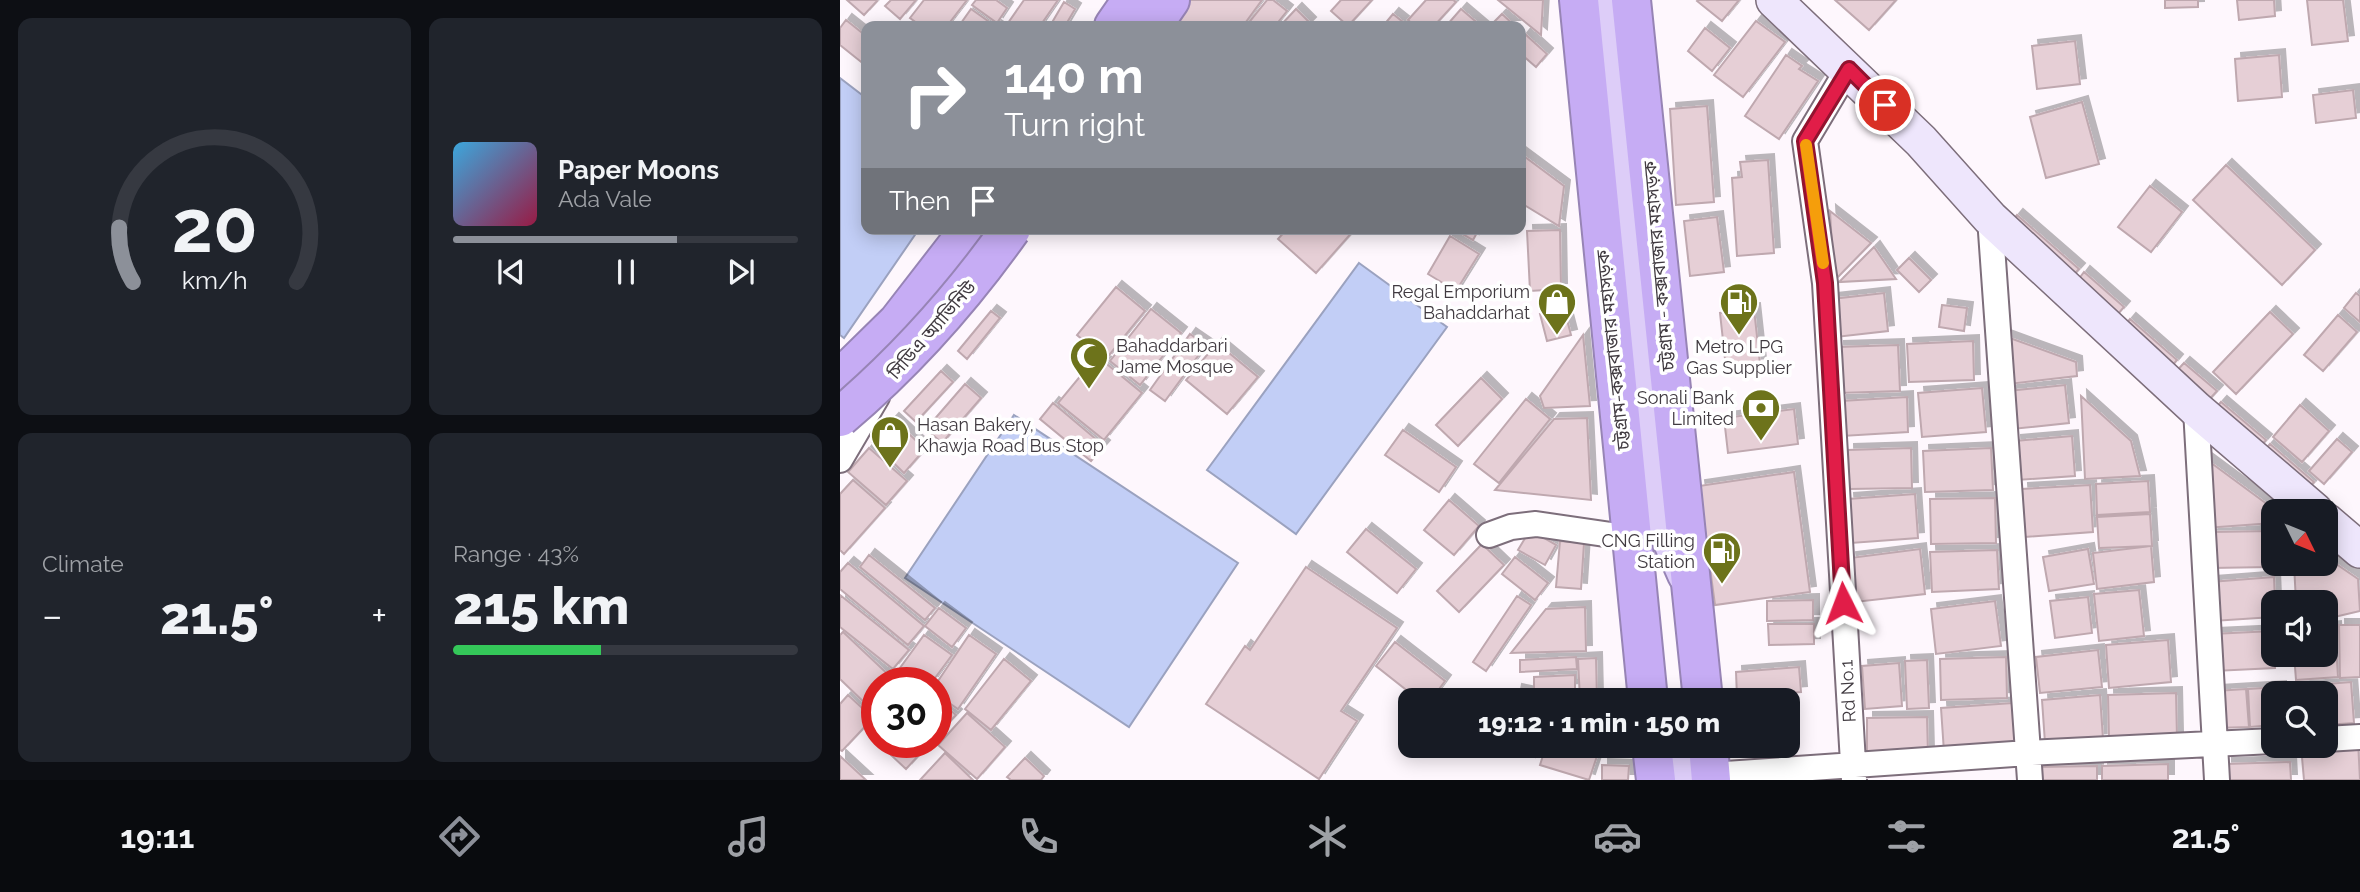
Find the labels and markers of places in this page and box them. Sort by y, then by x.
pin [1855,75,1915,135]
place label: Regal Emporium Bahaddarhat [1391,281,1530,323]
shop icon: Regal Emporium Bahaddarhat [1536,281,1578,336]
fuel station icon: Metro LPG Gas Supplier [1718,281,1760,336]
mosque icon: Bahaddarbari Jame Mosque [1068,335,1110,390]
place label: Bahaddarbari Jame Mosque [1116,335,1234,377]
place label: Metro LPG Gas Supplier [1686,336,1792,378]
place label: Sonali Bank Limited [1637,387,1734,429]
bank icon: Sonali Bank Limited [1740,387,1782,442]
shop icon: Hasan Bakery, Khawja Road Bus Stop [869,414,911,469]
place label: Hasan Bakery, Khawja Road Bus Stop [917,414,1104,456]
place label: CNG Filling Station [1601,530,1695,572]
fuel station icon: CNG Filling Station [1701,530,1743,585]

